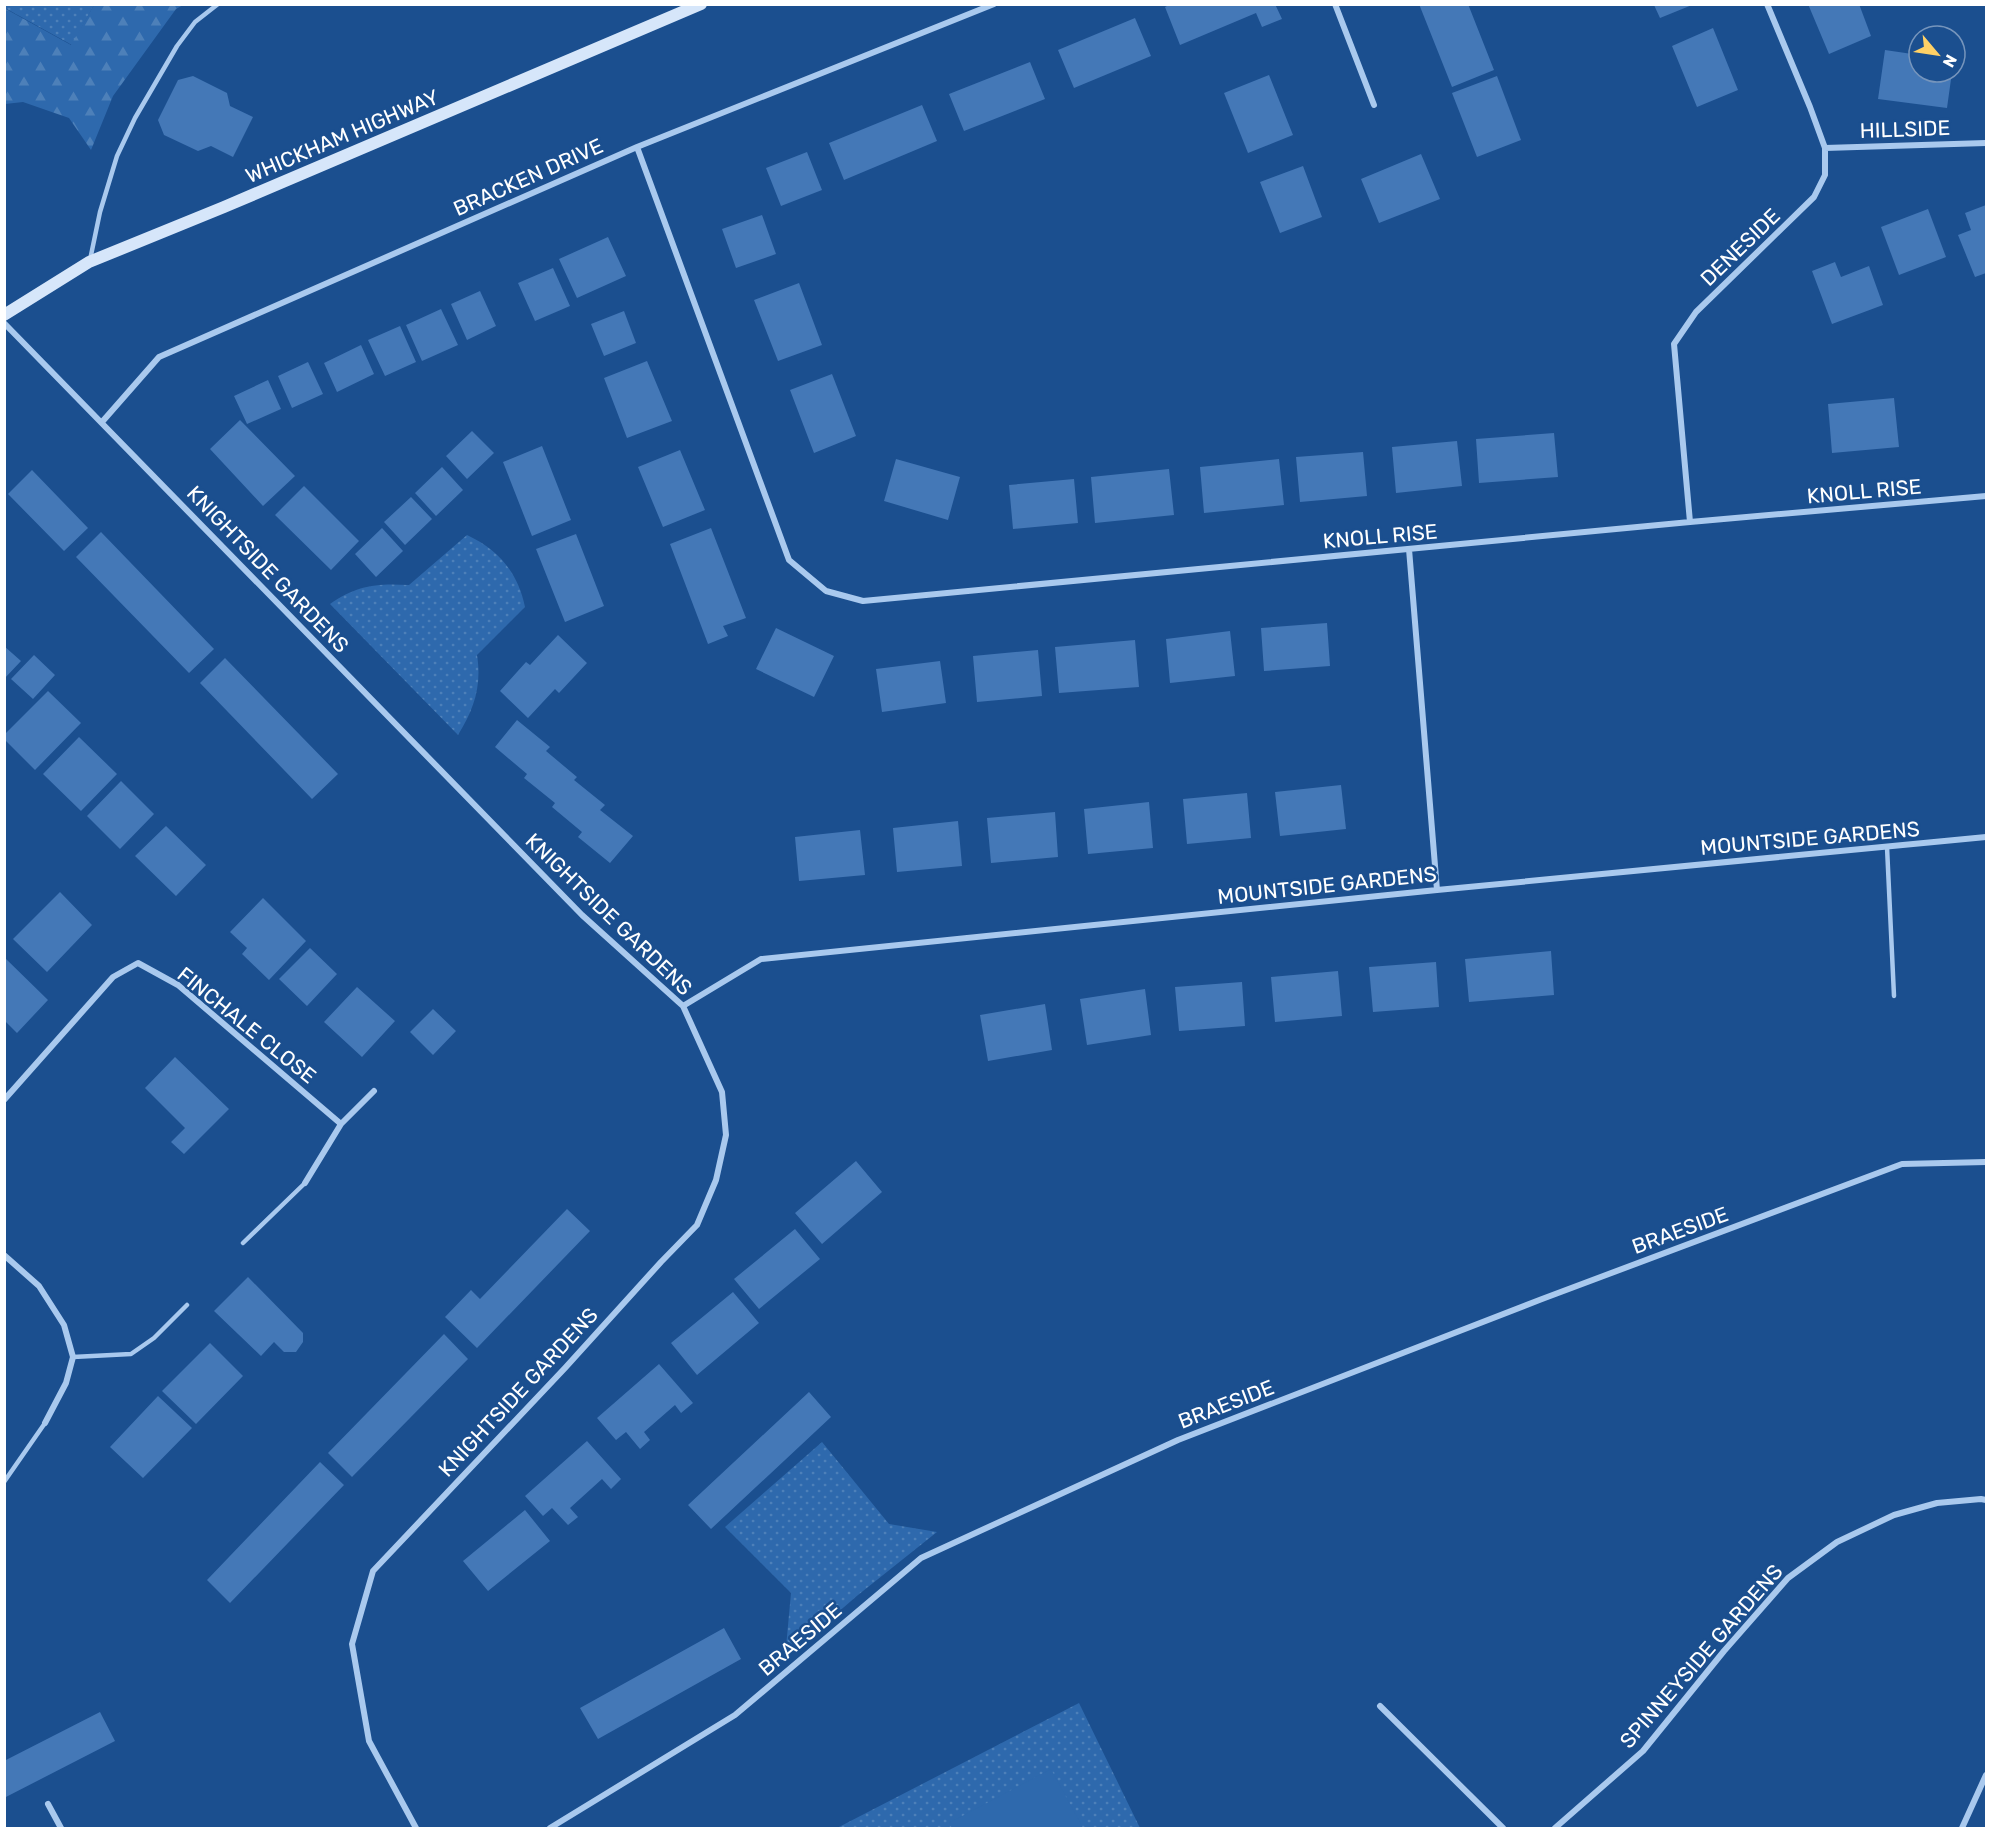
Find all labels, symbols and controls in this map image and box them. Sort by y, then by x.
north arrow [1907,24,1967,84]
text: N [1939,51,1961,71]
street label: WHICKHAM HIGHWAY [242,84,442,188]
street label: HILLSIDE [1859,115,1951,143]
street label: BRACKEN DRIVE [449,133,607,221]
street label: DENESIDE [1695,203,1785,291]
street label: KNOLL RISE [1806,474,1922,508]
street label: KNIGHTSIDE GARDENS [182,480,354,658]
street label: KNOLL RISE [1322,519,1438,553]
street label: MOUNTSIDE GARDENS [1699,816,1921,860]
street label: KNIGHTSIDE GARDENS [520,828,698,1000]
street label: MOUNTSIDE GARDENS [1216,861,1438,909]
street label: FINCHALE CLOSE [173,961,321,1089]
street label: BRAESIDE [1628,1201,1732,1259]
street label: KNIGHTSIDE GARDENS [433,1302,603,1482]
street label: BRAESIDE [1175,1374,1277,1434]
street label: SPINNEYSIDE GARDENS [1614,1559,1788,1753]
street label: BRAESIDE [753,1597,847,1681]

